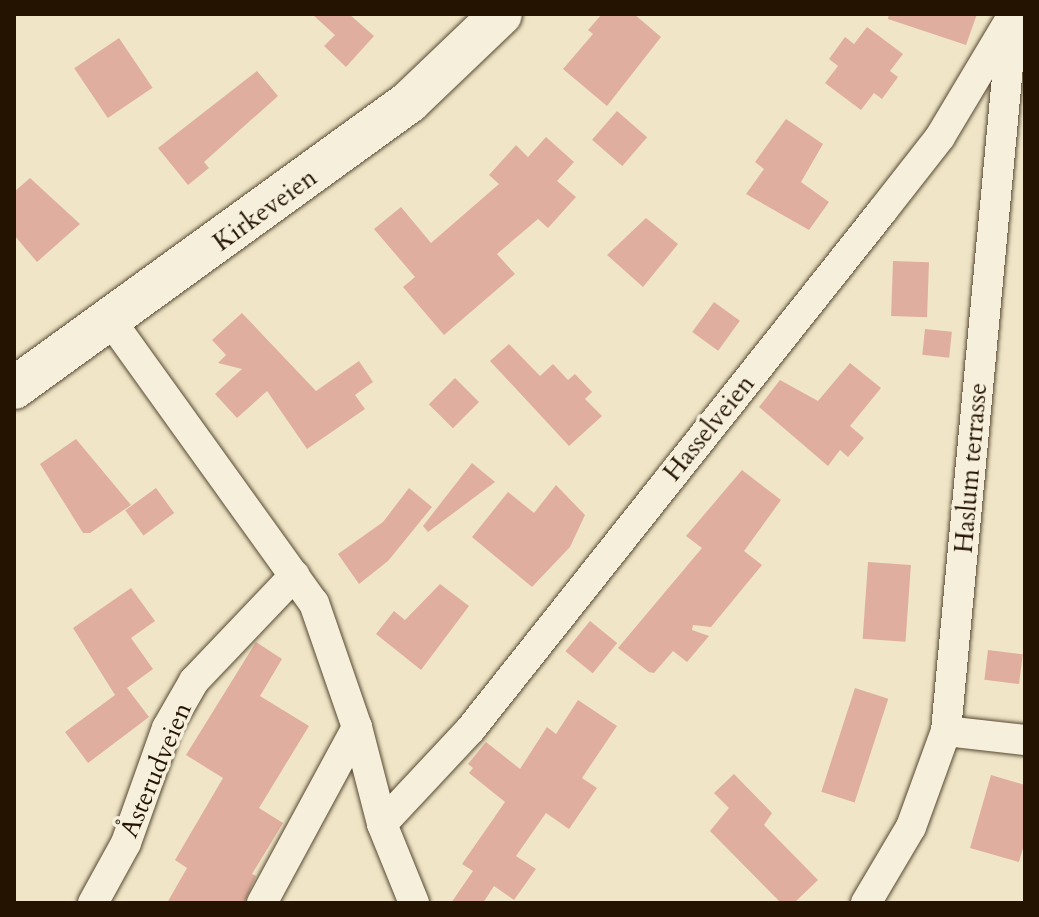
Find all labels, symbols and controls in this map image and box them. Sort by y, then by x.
street label: Kirkeveien [207,162,323,258]
street label: Hasselveien [657,369,761,487]
street label: Haslum terrasse [948,381,994,555]
street label: Åsterudveien [114,698,198,842]

